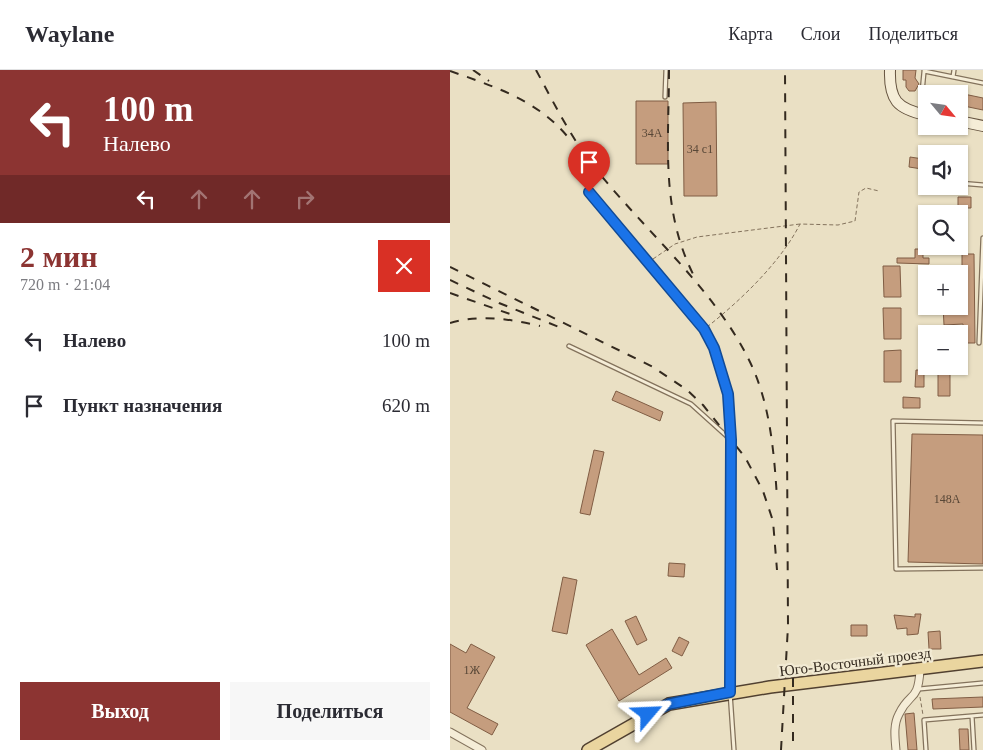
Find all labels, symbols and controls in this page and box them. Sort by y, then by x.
text: Waylane [25,21,114,47]
text: Карта [728,24,773,44]
text: Слои [801,24,840,44]
text: Поделиться [868,24,958,44]
north arrow [918,85,968,135]
map controls [918,85,968,375]
icon: left [20,90,85,155]
text: 100 m [103,90,193,129]
house number: 34А [642,126,663,140]
text: Налево [103,131,171,156]
pin [568,141,610,192]
house number: 34 с1 [687,142,713,156]
button: sound [918,145,968,195]
icon: arrive [575,148,603,176]
icon: left [132,185,160,213]
icon: ahead [185,185,213,213]
icon: ahead [238,185,266,213]
icon: right [291,185,319,213]
button: search [918,205,968,255]
text: 2 мин [20,240,98,273]
button: close [378,240,430,292]
button: + [918,265,968,315]
text: 720 m · 21:04 [20,276,110,293]
button: − [918,325,968,375]
icon: left [20,327,48,355]
text: Налево [63,330,126,351]
text: 100 m [382,330,430,351]
icon: arrive [20,392,48,420]
text: Пункт назначения [63,395,222,416]
text: 620 m [382,395,430,416]
house number: 148А [934,492,961,506]
street label: Юго-Восточный проезд [778,645,932,679]
house number: 1Ж [464,663,481,677]
button: Выход [20,682,220,740]
button: Поделиться [230,682,430,740]
position arrow [621,687,673,739]

